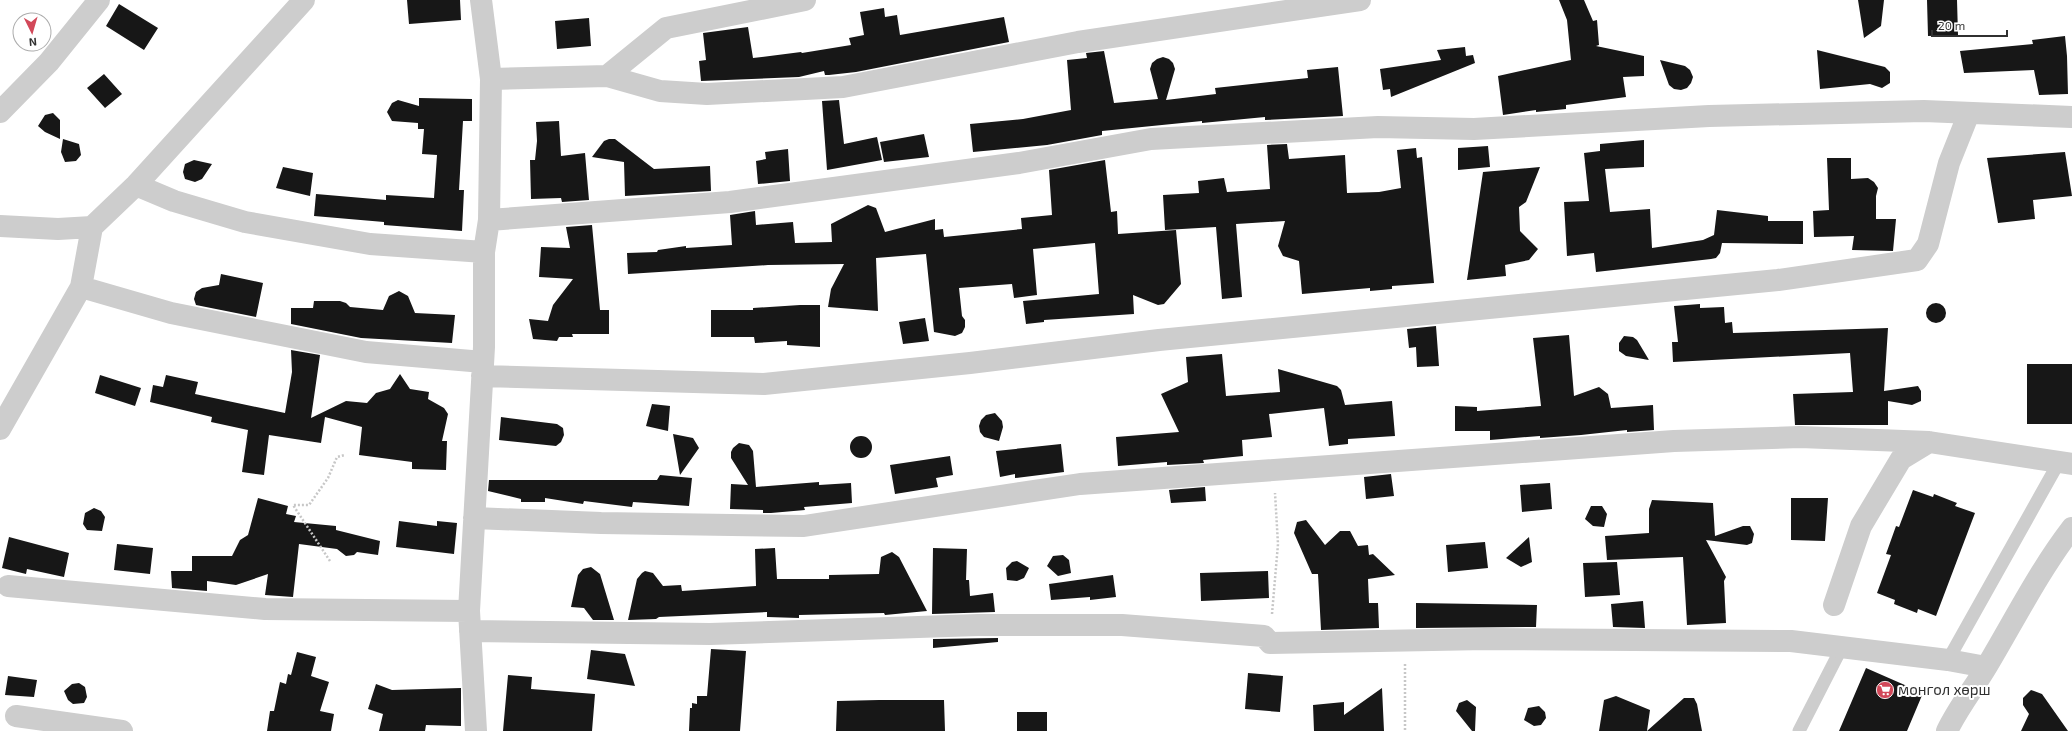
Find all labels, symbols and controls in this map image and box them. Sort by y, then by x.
north arrow [12,12,52,52]
scale bar [1932,12,2007,38]
text: 20 m [1938,18,1965,32]
text: N [28,36,37,49]
supermarket icon: монгол хөрш [1875,680,1895,700]
place label: монгол хөрш [1898,680,1991,698]

